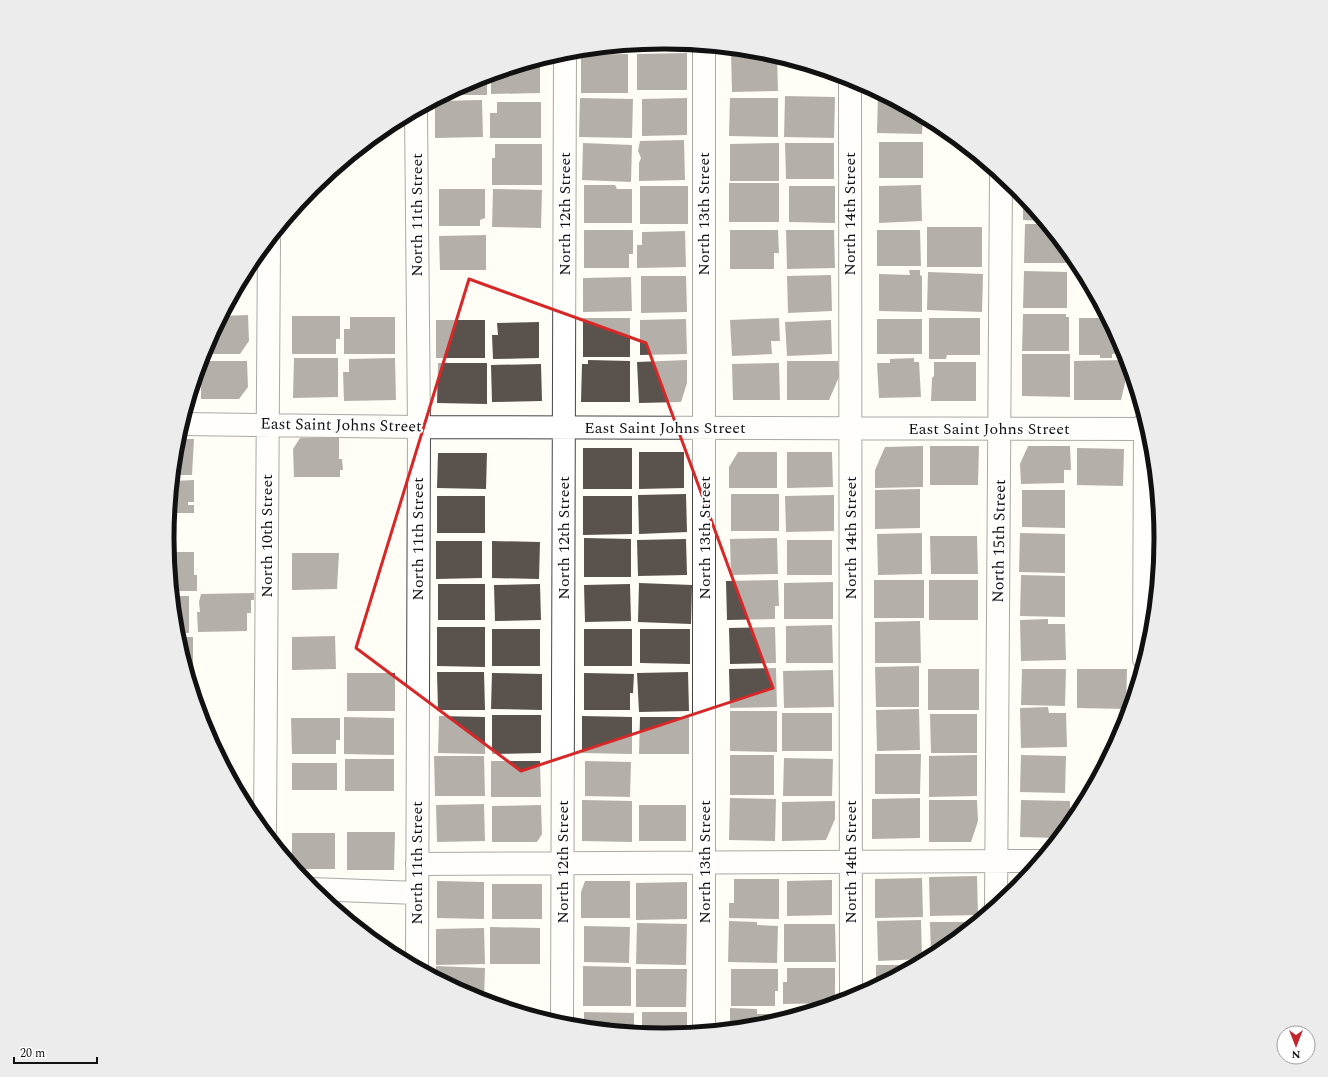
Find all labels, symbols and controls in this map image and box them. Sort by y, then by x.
street label: North 12th Street [553,152,577,276]
street label: North 13th Street [692,152,716,276]
street label: North 14th Street [838,152,862,276]
street label: North 11th Street [405,153,429,277]
street label: East Saint Johns Street [260,412,422,438]
street label: East Saint Johns Street [584,416,746,440]
street label: East Saint Johns Street [908,417,1070,441]
street label: North 10th Street [255,474,279,598]
street label: North 12th Street [552,476,576,600]
street label: North 13th Street [693,476,717,600]
street label: North 14th Street [839,476,863,600]
street label: North 11th Street [406,477,430,601]
street label: North 15th Street [986,479,1012,603]
street label: North 12th Street [551,800,575,924]
street label: North 13th Street [693,800,717,924]
street label: North 14th Street [839,800,863,924]
street label: North 11th Street [405,801,429,925]
north arrow [1276,1025,1316,1065]
scale bar [14,1039,97,1065]
text: 20 m [20,1044,45,1063]
text: N [1291,1046,1300,1063]

